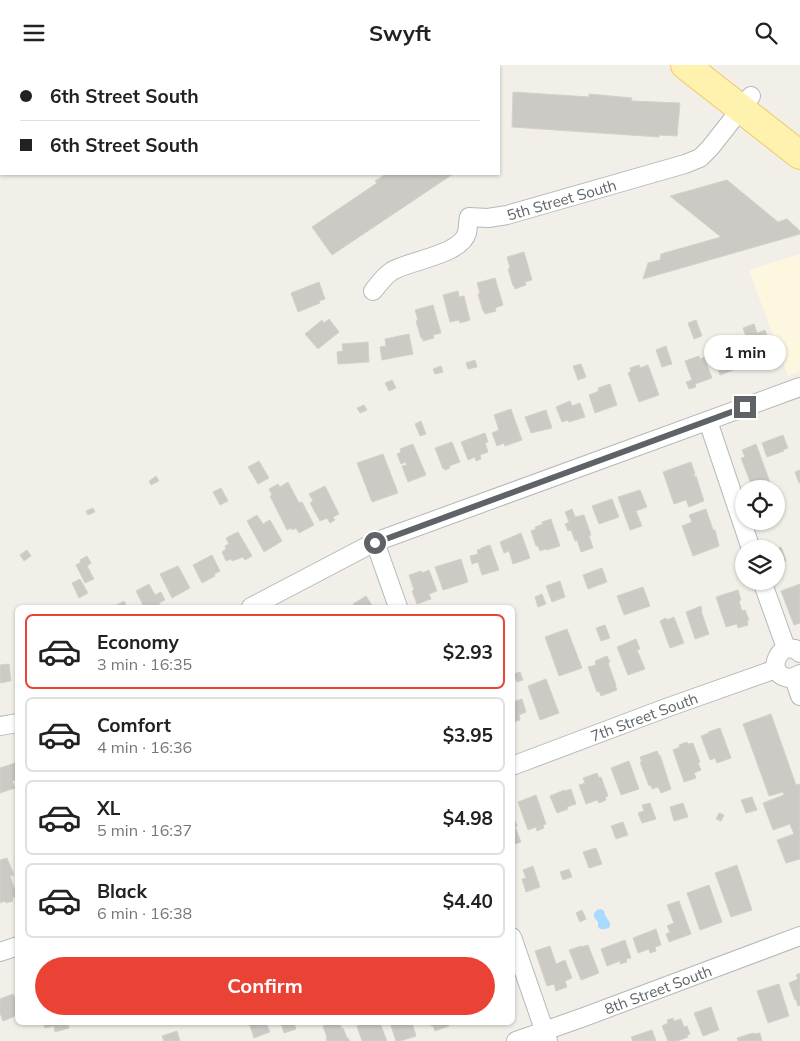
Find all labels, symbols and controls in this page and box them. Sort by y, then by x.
icon: menu [20,19,48,47]
text: Swyft [369,19,431,47]
icon: search [752,19,780,47]
text: 6th Street South [50,84,199,108]
text: 6th Street South [50,133,199,157]
street label: 5th Street South [505,175,619,224]
callout: 1 min [704,335,786,369]
text: 1 min [724,342,766,362]
route end [734,396,756,418]
map controls [735,480,785,590]
button: locate [735,480,785,530]
route start [364,532,386,554]
button: layers [735,540,785,590]
icon: car [37,629,82,674]
text: Economy [97,630,179,654]
text: $2.93 [443,640,493,664]
text: 3 min · 16:35 [97,654,192,674]
street label: 7th Street South [588,688,700,745]
icon: car [37,712,82,757]
text: Comfort [97,713,171,737]
text: $3.95 [443,723,493,747]
text: 4 min · 16:36 [97,737,192,757]
icon: car [37,795,82,840]
text: XL [97,796,120,820]
text: $4.98 [443,806,493,830]
text: 5 min · 16:37 [97,820,192,840]
icon: car [37,878,82,923]
text: Black [97,879,147,903]
text: $4.40 [443,889,493,913]
text: 6 min · 16:38 [97,903,192,923]
button: Confirm [35,957,495,1015]
street label: 8th Street South [602,961,714,1018]

